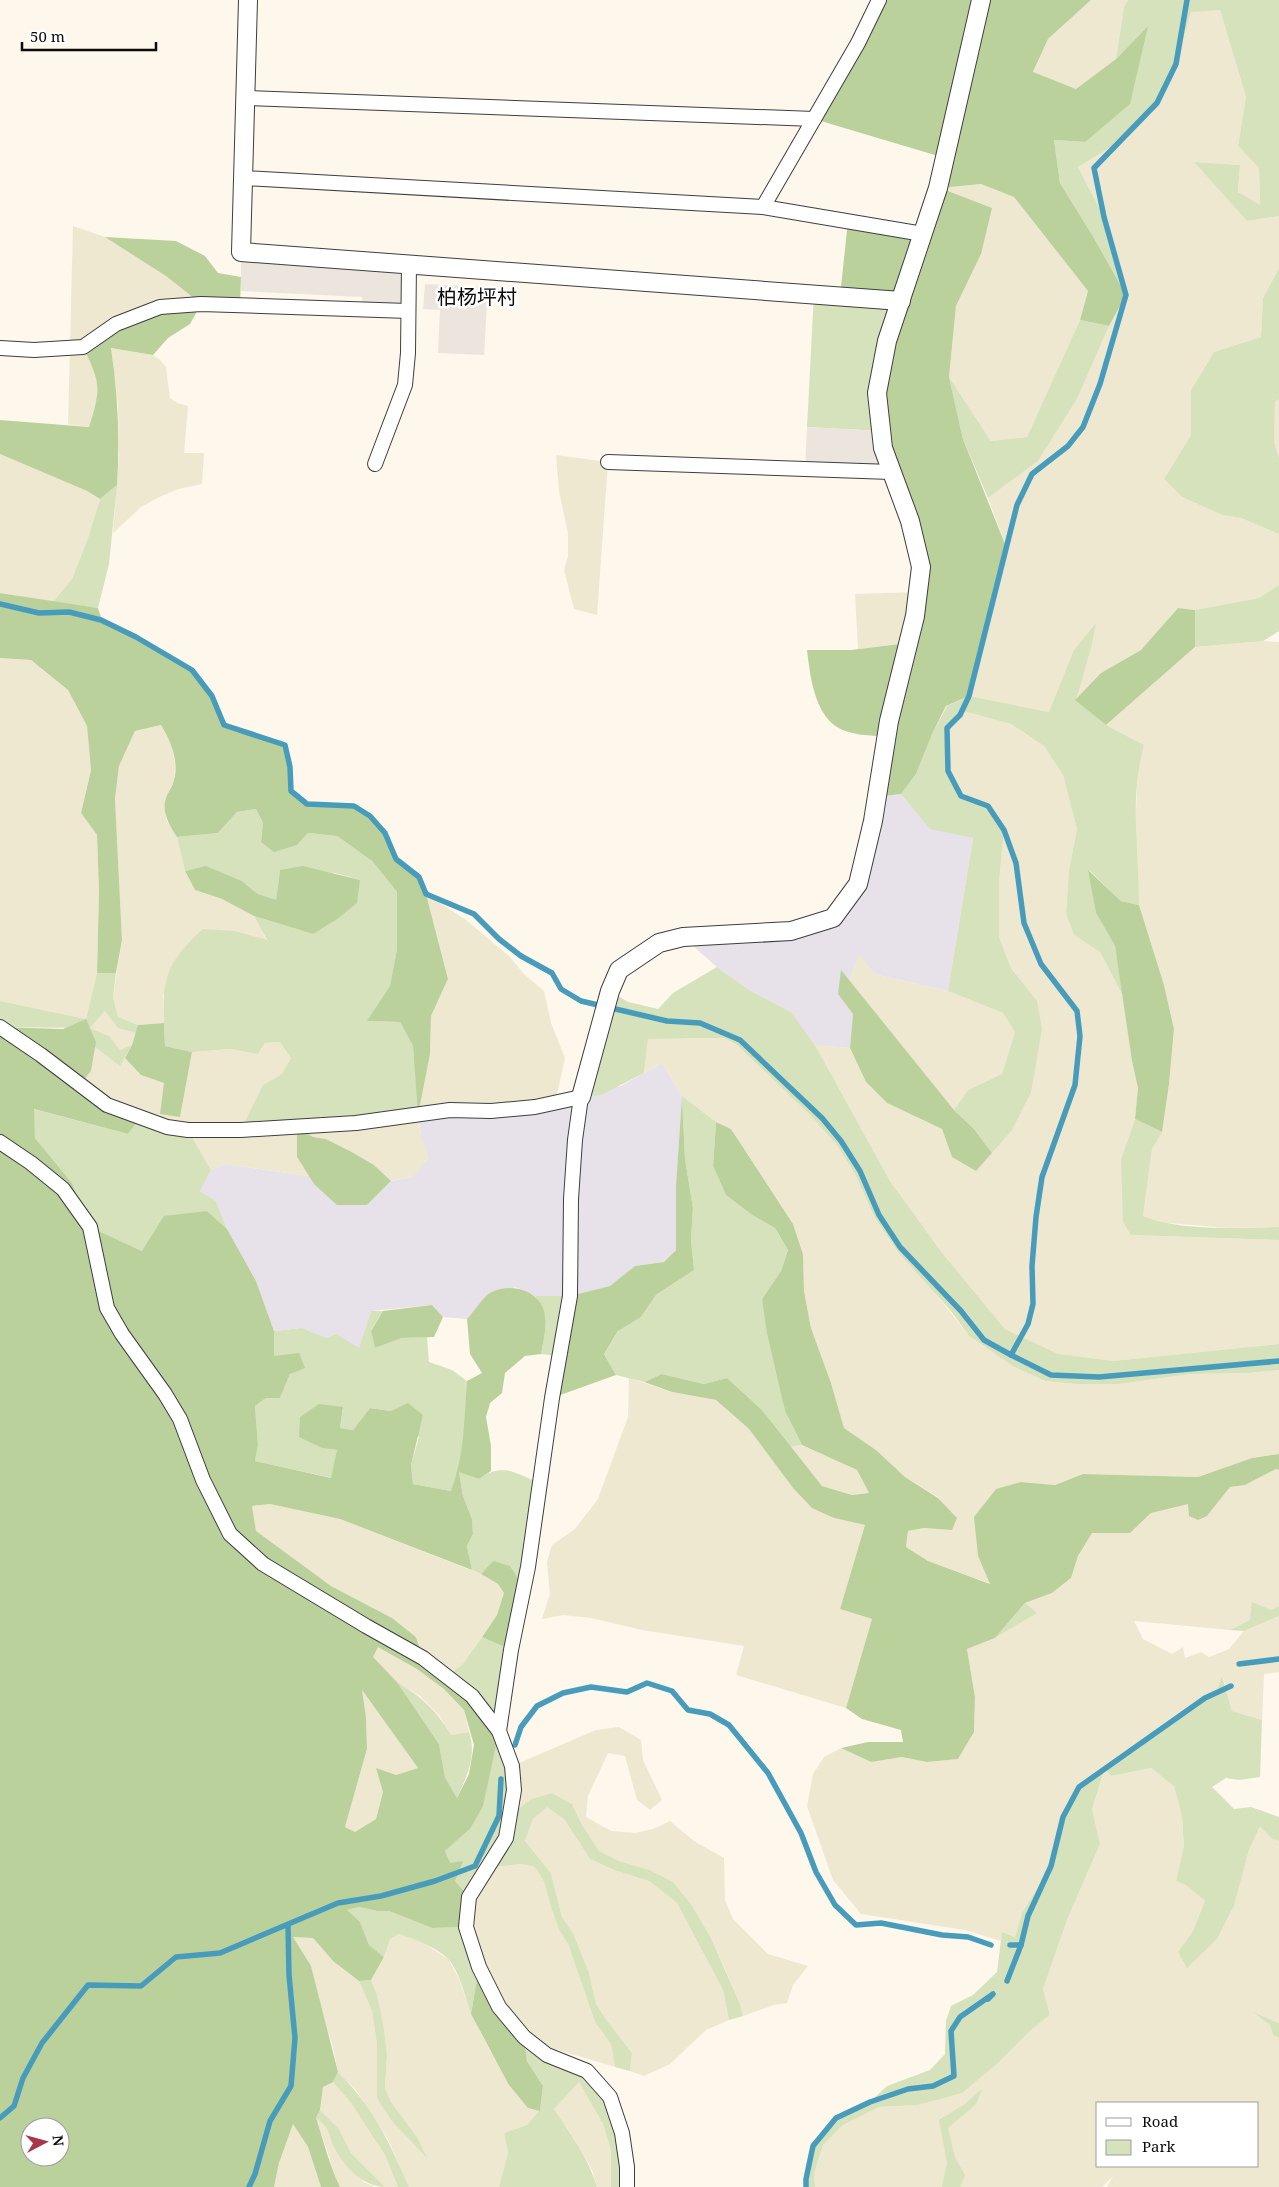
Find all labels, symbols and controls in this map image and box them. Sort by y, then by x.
scale bar [22,20,156,52]
text: 50 m [30,26,65,46]
district label: 柏杨坪村 [437,283,517,310]
legend [1096,2102,1259,2167]
text: Road [1142,2111,1178,2131]
north arrow [20,2117,70,2167]
text: N [48,2134,68,2147]
text: Park [1142,2136,1176,2156]

